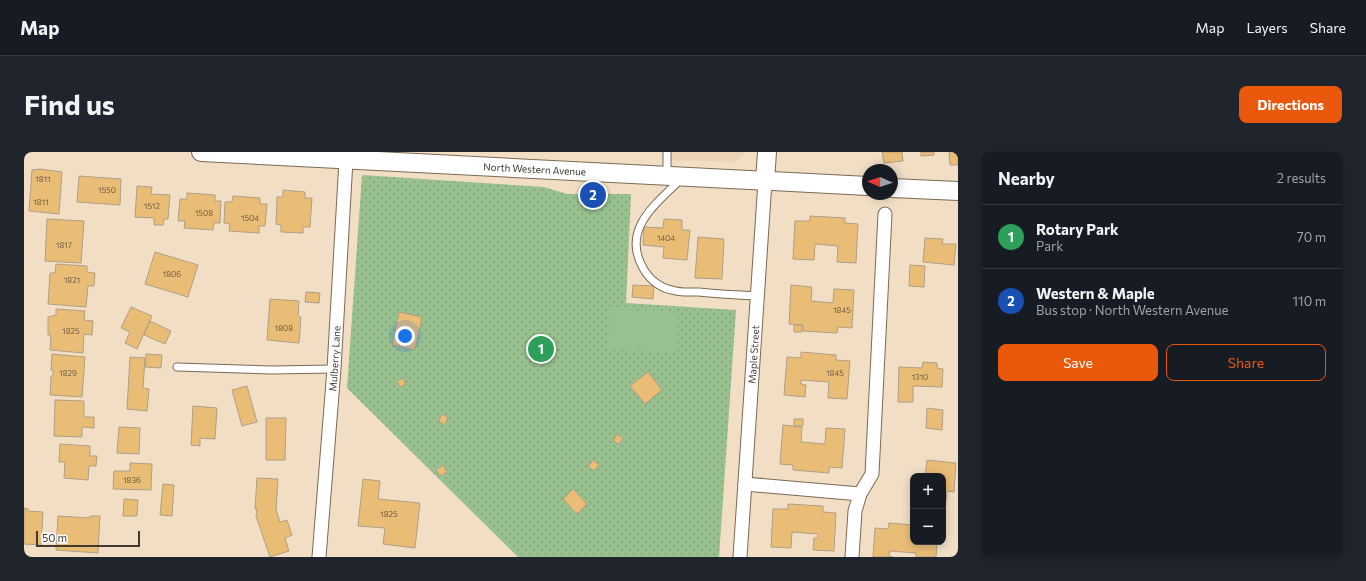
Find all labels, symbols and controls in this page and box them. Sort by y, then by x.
text: Map [20,16,59,39]
text: Map [1196,19,1224,36]
text: Layers [1246,19,1288,36]
text: Share [1310,19,1346,36]
button: Directions [1239,86,1342,123]
text: Find us [24,87,115,121]
street label: North Western Avenue [483,160,586,178]
north arrow [862,164,898,200]
text: Nearby [998,168,1055,189]
text: 2 results [1277,170,1326,186]
house number: 1811 [35,174,51,184]
pin: 2 [580,180,606,210]
house number: 1550 [98,185,116,195]
house number: 1811 [33,197,49,207]
house number: 1512 [144,201,160,211]
house number: 1508 [195,208,213,218]
house number: 1504 [241,213,259,223]
text: Rotary Park [1036,220,1119,238]
text: 1 [1008,229,1014,245]
text: 70 m [1297,229,1326,245]
house number: 1404 [657,233,675,243]
text: Park [1036,238,1063,254]
house number: 1817 [56,240,72,250]
house number: 1806 [163,269,181,279]
house number: 1821 [64,275,80,285]
text: Western & Maple [1036,284,1155,302]
text: 2 [1007,293,1015,309]
text: 110 m [1293,293,1326,309]
text: Bus stop · North Western Avenue [1036,302,1228,318]
house number: 1845 [833,305,851,315]
house number: 1808 [275,323,293,333]
street label: Mulberry Lane [326,325,342,392]
street label: Maple Street [746,325,761,384]
house number: 1825 [62,326,80,336]
your location [395,326,415,346]
pin: 1 [528,334,554,364]
button: Save [998,344,1158,381]
button: Share [1166,344,1326,381]
house number: 1829 [59,368,77,378]
house number: 1845 [826,368,844,378]
house number: 1310 [912,372,928,382]
map controls [910,473,946,545]
button: + [910,473,946,509]
house number: 1836 [123,475,141,485]
house number: 1825 [380,509,398,519]
button: − [910,509,946,545]
scale bar [36,529,140,548]
text: 50 m [42,531,67,544]

